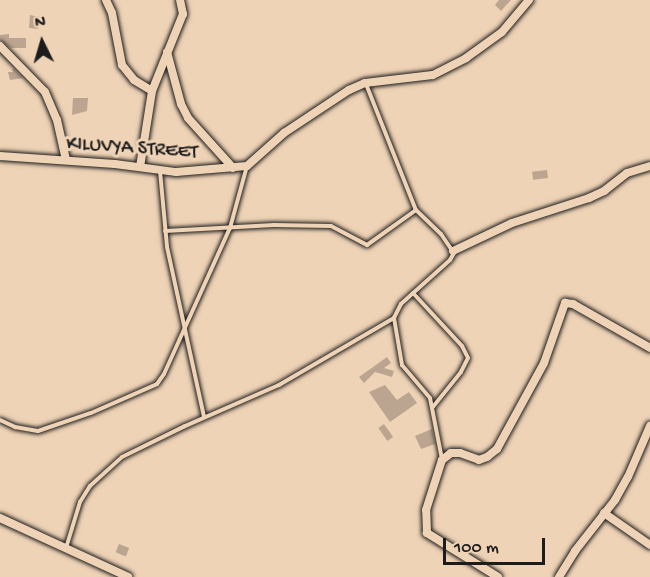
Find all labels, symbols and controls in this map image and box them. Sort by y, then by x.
north arrow [12,12,72,72]
text: N [34,14,46,33]
street label: KILUVYA STREET [65,132,199,166]
scale bar [446,526,548,564]
text: 100 m [454,538,499,559]

